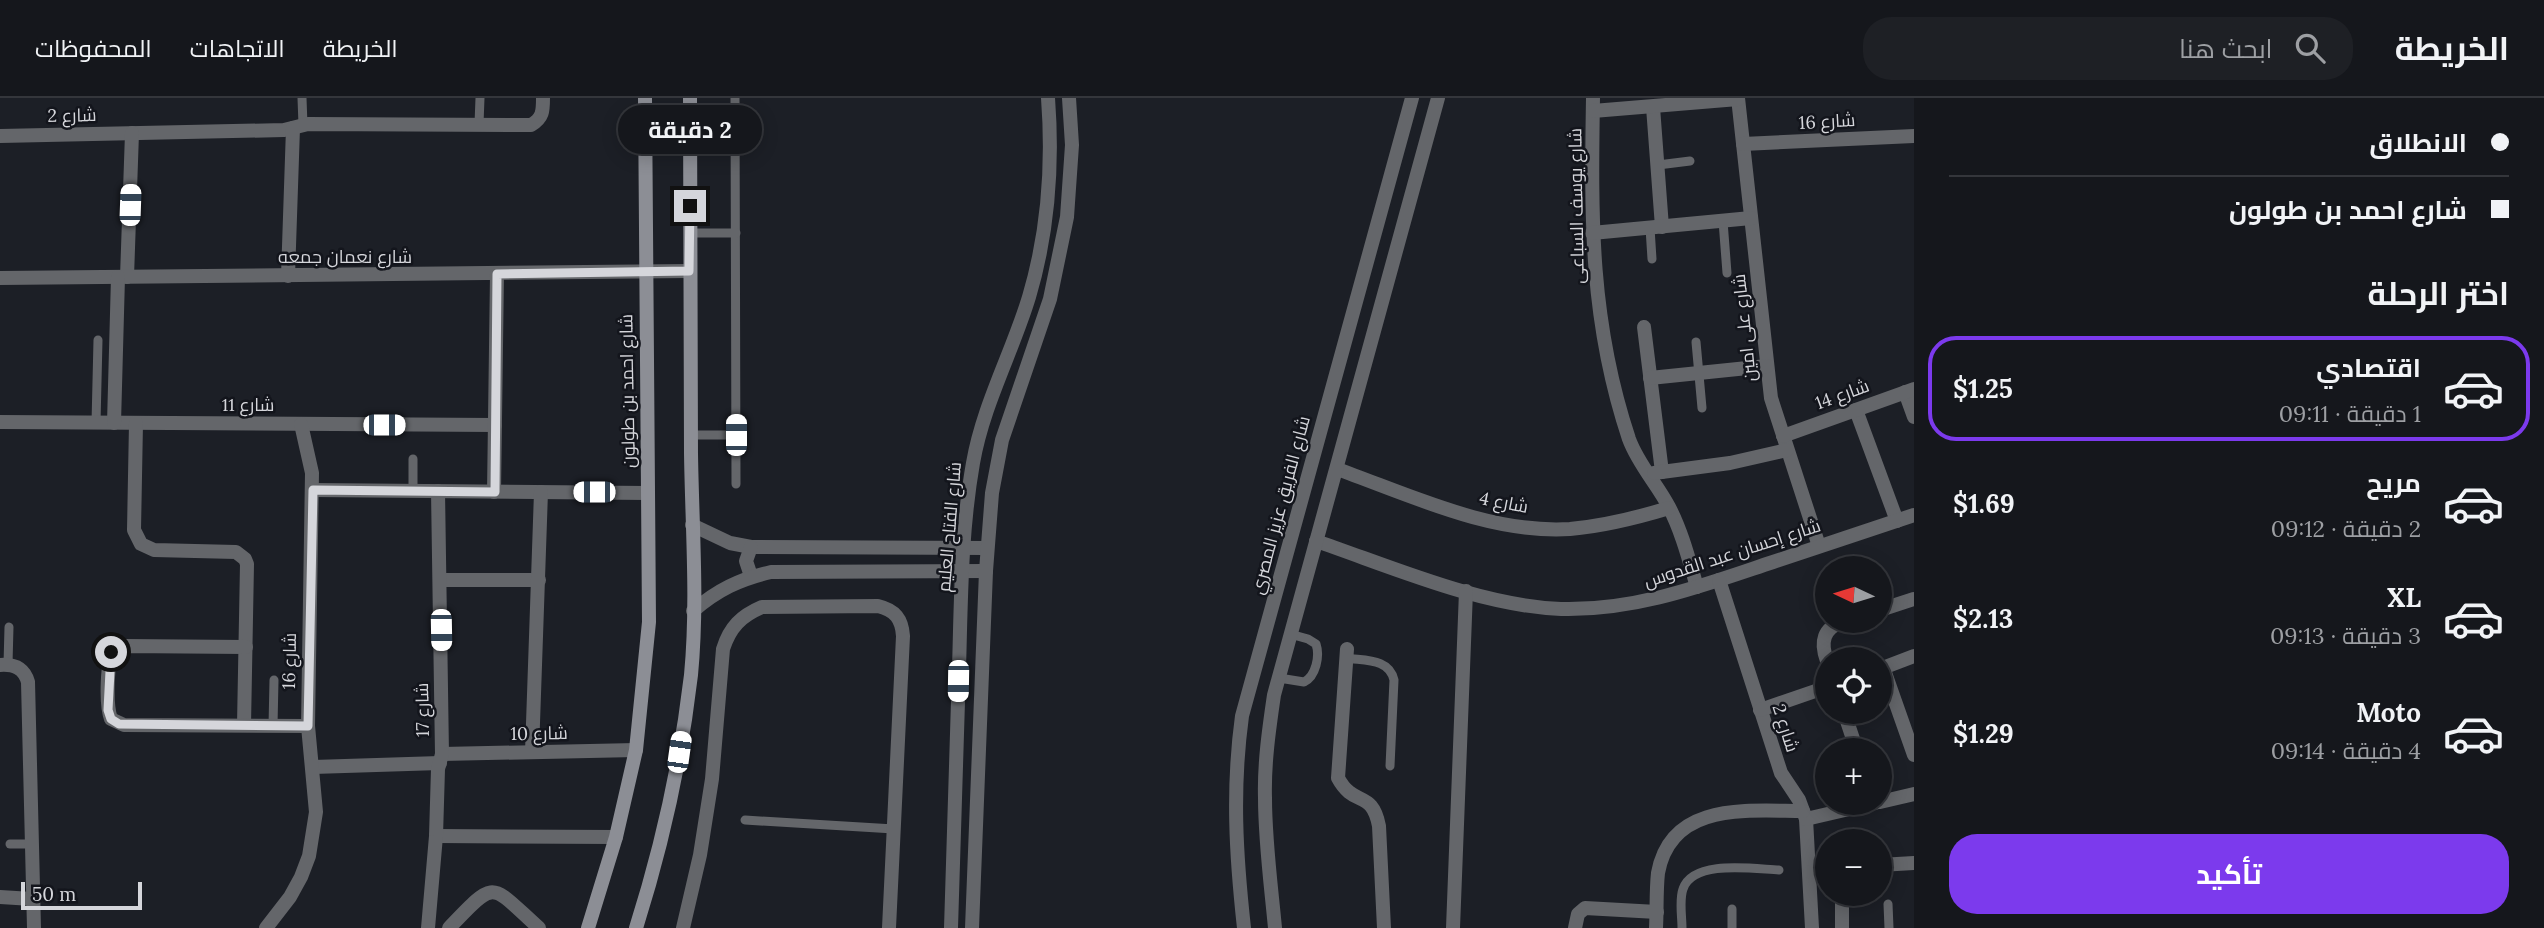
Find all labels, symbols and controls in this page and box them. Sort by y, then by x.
search box [1863,17,2353,80]
text: الخريطة [2395,27,2509,69]
icon: search [2291,29,2329,67]
text: ابحث هنا [2179,32,2273,65]
text: المحفوظات [35,33,152,64]
text: الاتجاهات [190,33,285,64]
text: الخريطة [323,33,398,64]
street label: شارع 2 [47,103,97,128]
callout: 2 دقيقة [618,105,762,154]
street label: شارع 16 [1798,108,1856,135]
text: 2 دقيقة [648,115,732,144]
text: الانطلاق [2369,126,2467,159]
street label: شارع يوسف السباعى [1563,128,1590,284]
car [119,184,142,226]
route end [674,190,706,222]
text: شارع احمد بن طولون [2229,193,2467,226]
street label: شارع نعمان جمعه [278,245,412,269]
street label: شارع على امين [1727,273,1762,383]
text: اختر الرحلة [2368,273,2509,314]
street label: شارع احمد بن طولون [614,314,641,468]
text: اقتصادي [2316,351,2421,384]
icon: car [2442,357,2505,420]
text: $1.25 [1953,372,2013,405]
street label: شارع 14 [1812,374,1873,415]
street label: شارع 11 [222,393,274,417]
text: 1 دقيقة · 09:11 [2279,399,2421,428]
street label: شارع الفريق عزيز المصري [1245,413,1318,598]
car [726,414,747,456]
car [364,415,406,436]
street label: شارع الفتاح العليم [932,461,967,593]
text: مريح [2366,466,2421,499]
icon: car [2442,472,2505,535]
car [574,482,616,503]
street label: شارع 4 [1477,486,1530,519]
text: $1.69 [1953,487,2015,520]
street label: شارع إحسان عبد القدوس [1641,514,1824,593]
text: 2 دقيقة · 09:12 [2271,514,2421,543]
north arrow [1815,556,1892,634]
map controls [1815,556,1892,906]
text: XL [2387,581,2421,614]
icon: car [2442,587,2505,650]
text: $2.13 [1953,602,2013,635]
car [431,609,452,651]
text: 3 دقيقة · 09:13 [2270,621,2421,650]
street label: شارع 16 [277,633,302,690]
route start [95,636,127,668]
button: locate [1815,647,1892,724]
car [948,660,969,702]
street label: شارع 17 [410,683,435,737]
text: Moto [2356,696,2421,729]
street label: شارع 2 [1766,701,1805,755]
icon: car [2442,702,2505,765]
text: $1.29 [1953,717,2014,750]
street label: شارع 10 [510,721,568,746]
car [666,730,693,774]
text: 4 دقيقة · 09:14 [2271,736,2421,765]
button: + [1815,738,1892,815]
button: − [1815,829,1892,906]
button: تأكيد [1949,834,2509,914]
scale bar [21,879,142,911]
text: 50 m [32,882,76,906]

